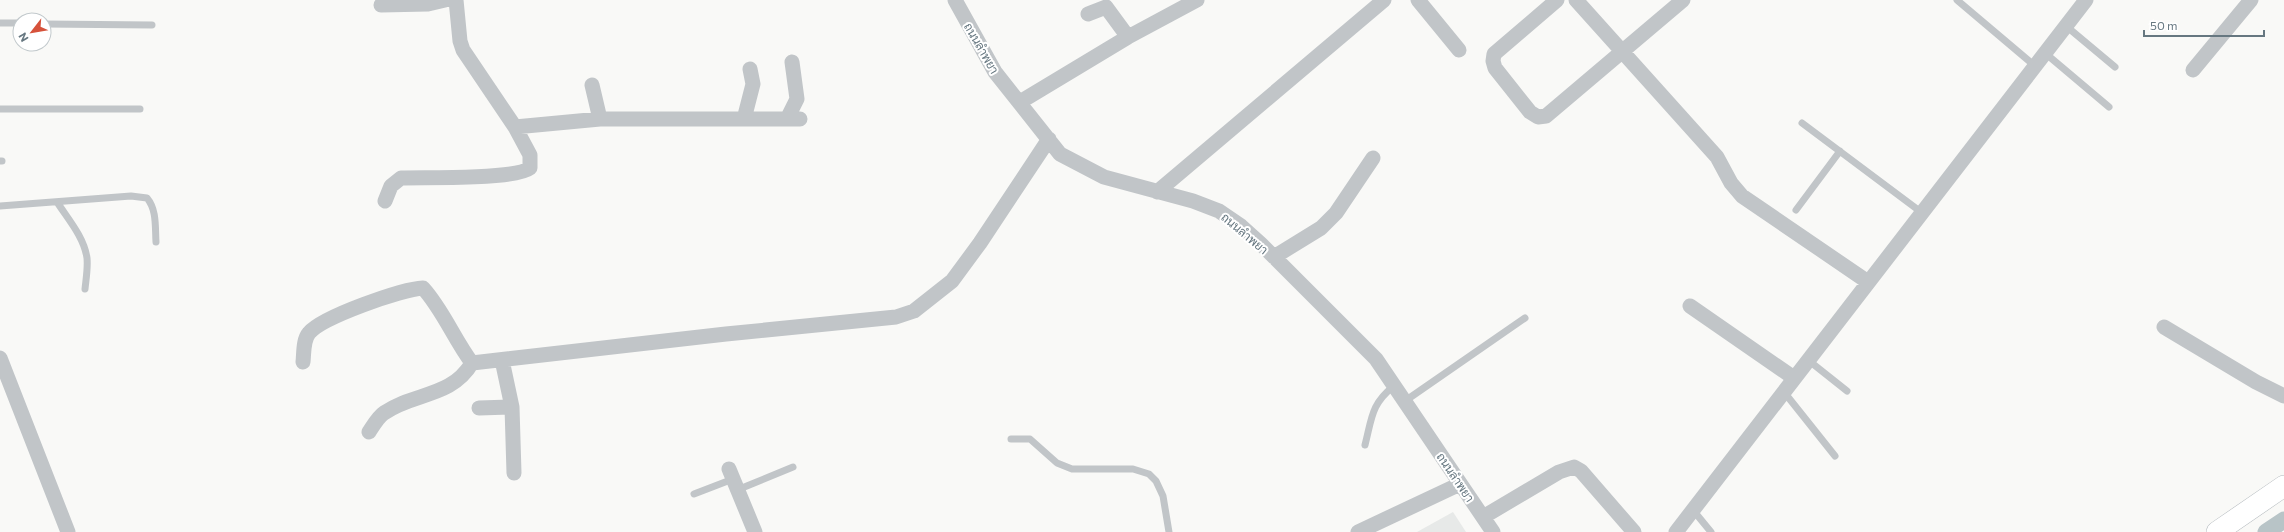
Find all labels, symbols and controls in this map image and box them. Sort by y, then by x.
north arrow [12,12,52,52]
scale bar [2144,12,2264,38]
text: 50 m [2150,18,2178,32]
street label: ถนนลำพยา [962,20,1002,76]
text: N [15,31,31,44]
street label: ถนนลำพยา [1219,210,1271,256]
street label: ถนนลำพยา [1434,450,1478,504]

